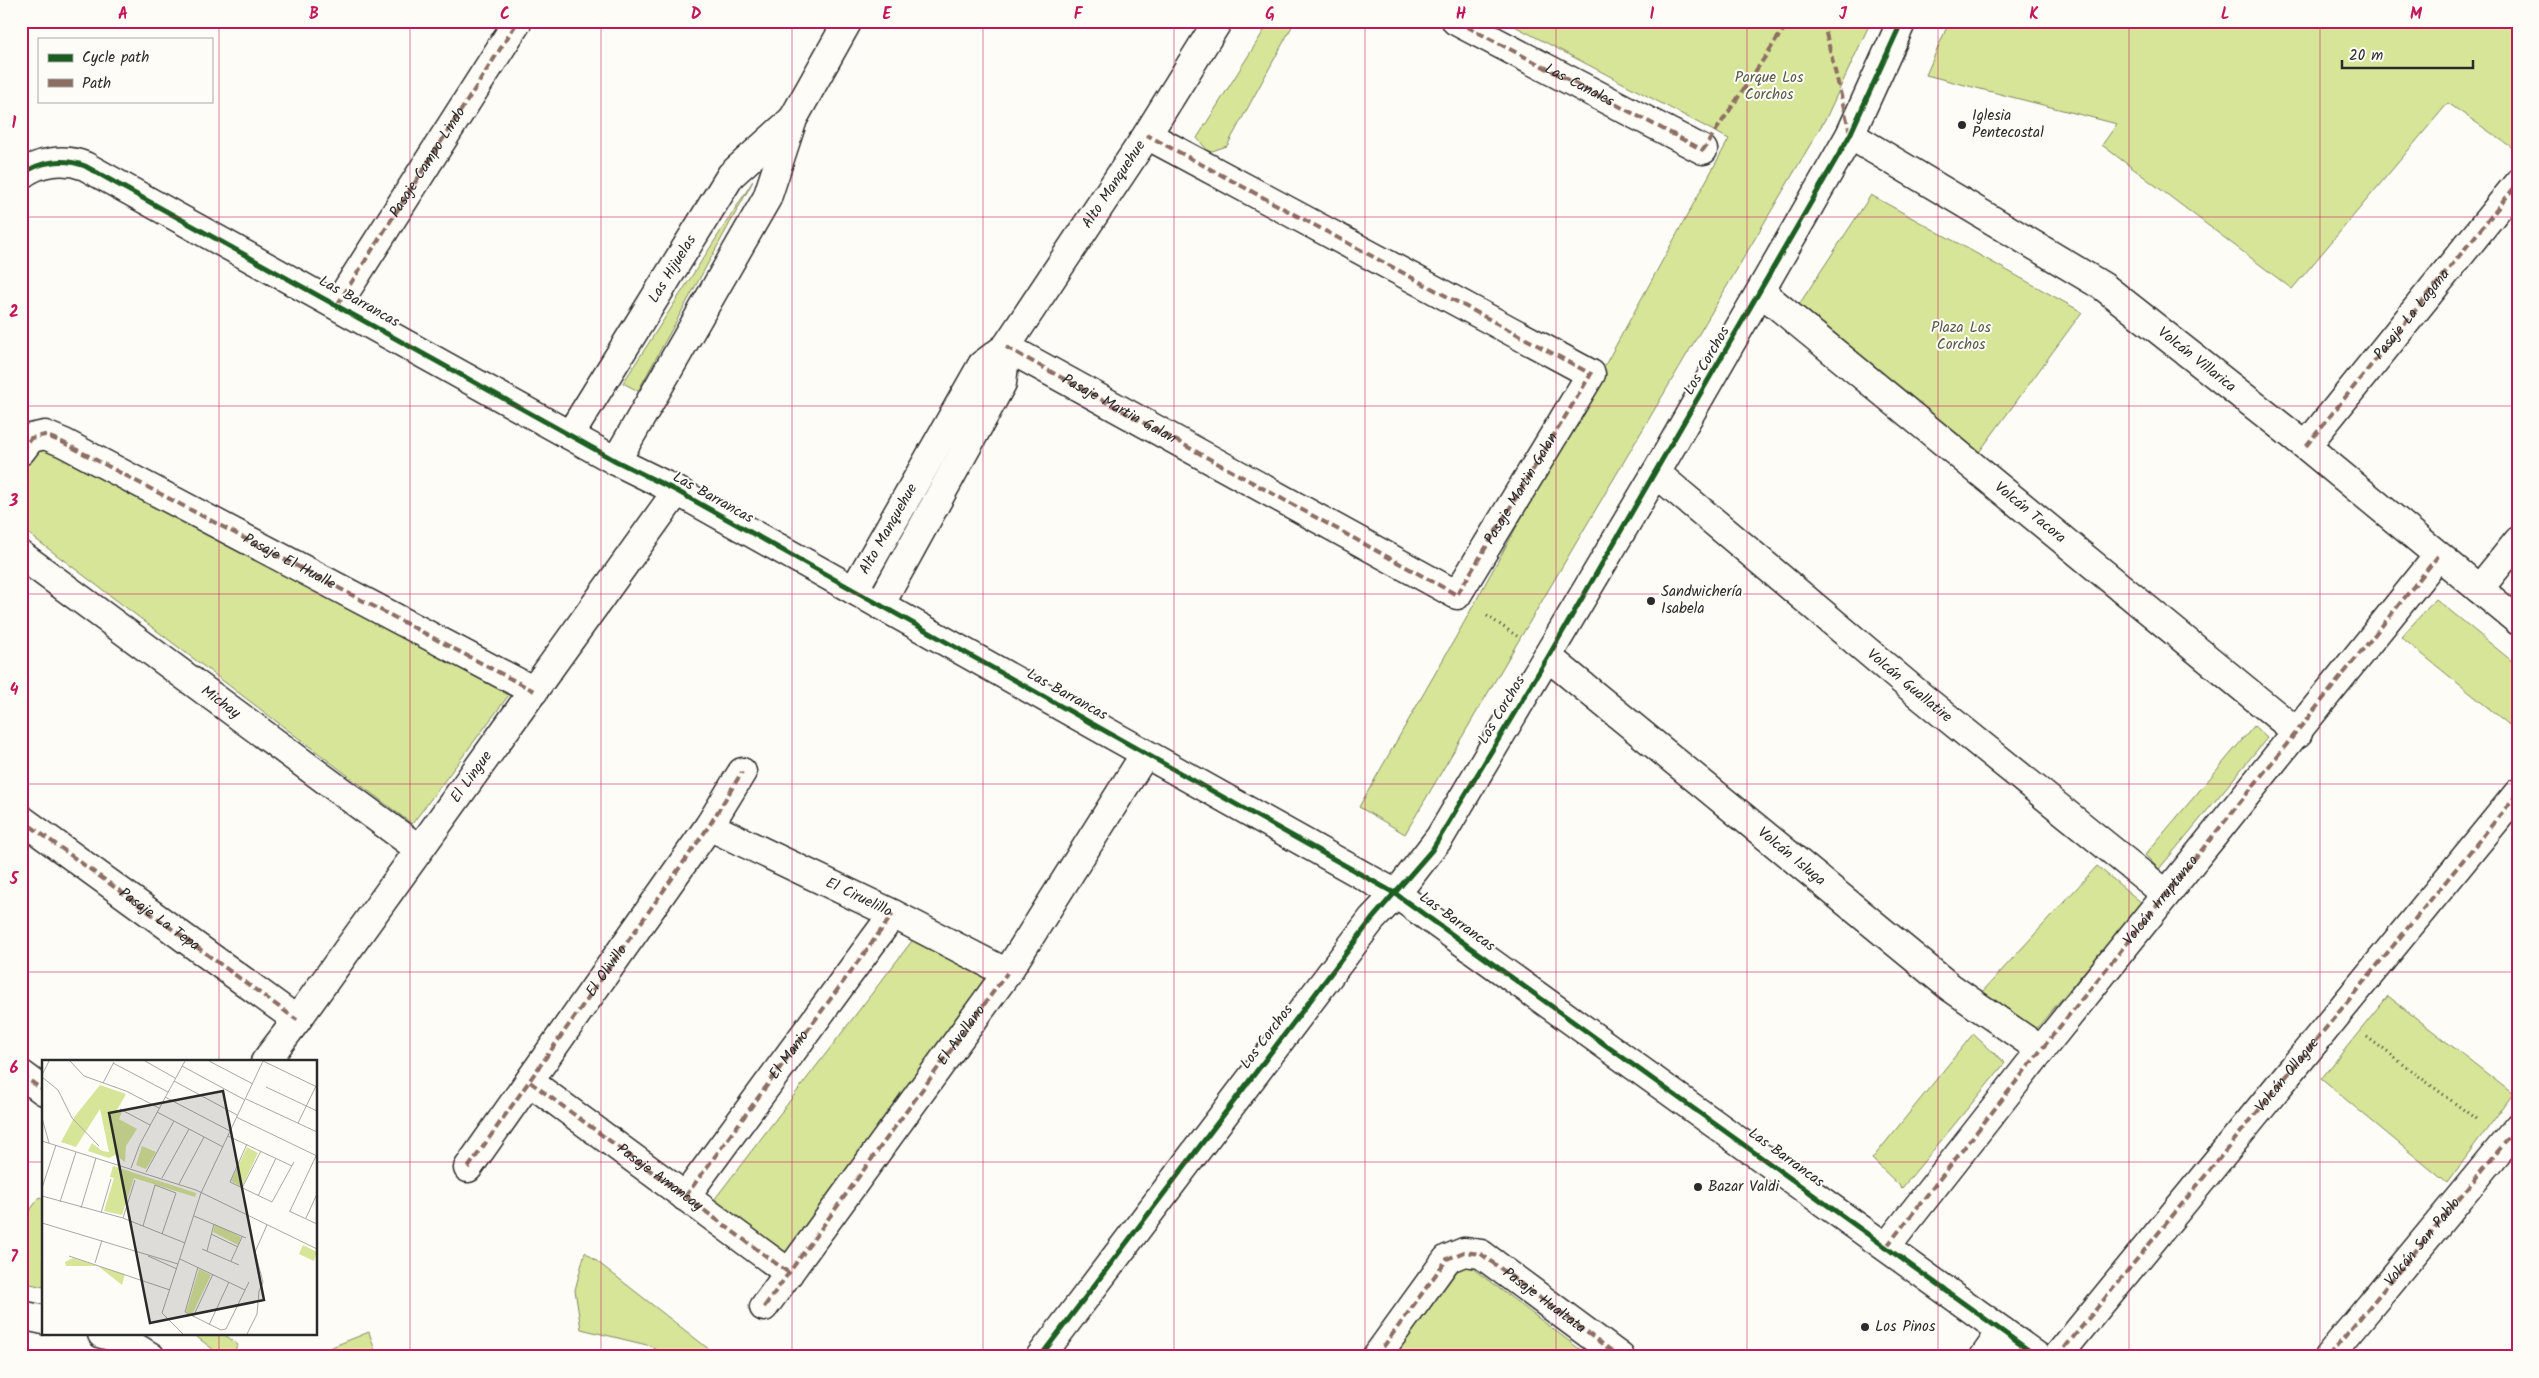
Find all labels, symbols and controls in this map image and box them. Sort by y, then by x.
text: A [118,2,128,27]
text: B [309,2,319,27]
text: C [500,2,510,27]
text: D [691,2,702,27]
text: E [883,2,893,27]
text: F [1074,2,1084,27]
text: G [1265,2,1275,27]
text: H [1456,2,1466,27]
text: I [1650,2,1655,27]
text: J [1839,2,1848,27]
text: K [2029,2,2039,27]
text: L [2221,2,2229,27]
text: M [2410,2,2423,27]
legend [38,38,212,102]
scale bar [2342,38,2473,70]
text: 20 m [2349,44,2383,68]
text: Cycle path [82,46,149,70]
street label: Las Canales [1540,57,1619,114]
park label: Parque Los Corchos [1735,66,1804,107]
text: Path [82,72,111,96]
street label: Pasaje Campo Lindo [384,102,472,223]
place label: Iglesia Pentecostal [1972,104,2044,145]
text: 1 [12,111,17,136]
marker: Iglesia Pentecostal [1956,119,1968,131]
street label: Alto Manquehue [1076,135,1152,233]
street label: Las Hijuelas [642,230,703,308]
street label: Pasaje La Laguna [2368,264,2456,365]
street label: Las Barrancas [314,270,404,334]
text: 2 [9,300,19,325]
park label: Plaza Los Corchos [1931,316,1992,357]
street label: Volcán Villarica [2152,321,2241,399]
street label: Los Corchos [1678,322,1737,400]
street label: Pasaje Martin Galan [1057,368,1181,450]
street label: Pasaje Martin Galan [1478,428,1565,549]
street label: Las Barrancas [668,466,758,530]
street label: Volcán Tacora [1989,476,2071,550]
street label: Alto Manquehue [853,479,924,579]
text: 3 [9,489,19,514]
street label: Pasaje El Hualle [238,527,340,596]
place label: Sandwichería Isabela [1661,580,1742,621]
marker: Sandwichería Isabela [1645,595,1657,607]
street label: Volcán Guallatire [1861,643,1958,729]
street label: Las Barrancas [1022,663,1112,727]
street label: Los Corchos [1472,671,1532,749]
text: 4 [10,678,19,703]
street label: Michay [196,680,246,726]
street label: El Lingue [444,746,499,808]
street label: Volcán Isluga [1752,821,1831,892]
street label: Volcán Irruptunco [2117,850,2205,951]
text: 5 [9,867,20,892]
street label: El Ciruelillo [821,871,896,924]
street label: Pasaje La Tepa [114,882,205,957]
street label: Las Barrancas [1414,886,1501,958]
street label: El Olivillo [580,940,634,1002]
street label: Los Corchos [1235,999,1300,1075]
street label: El Avellano [931,1000,992,1071]
street label: El Manio [763,1025,816,1085]
street label: Volcán Ollague [2249,1032,2326,1118]
text: 6 [10,1056,19,1081]
inset map [42,1060,318,1336]
street label: Las Barrancas [1743,1122,1830,1194]
street label: Pasaje Amancay [611,1138,709,1218]
place label: Bazar Valdi [1708,1175,1780,1199]
marker: Bazar Valdi [1692,1181,1704,1193]
street label: Volcán San Pablo [2379,1192,2467,1292]
text: 7 [10,1245,18,1270]
street label: Pasaje Hualtata [1497,1262,1591,1340]
place label: Los Pinos [1875,1315,1936,1339]
marker: Los Pinos [1859,1321,1871,1333]

